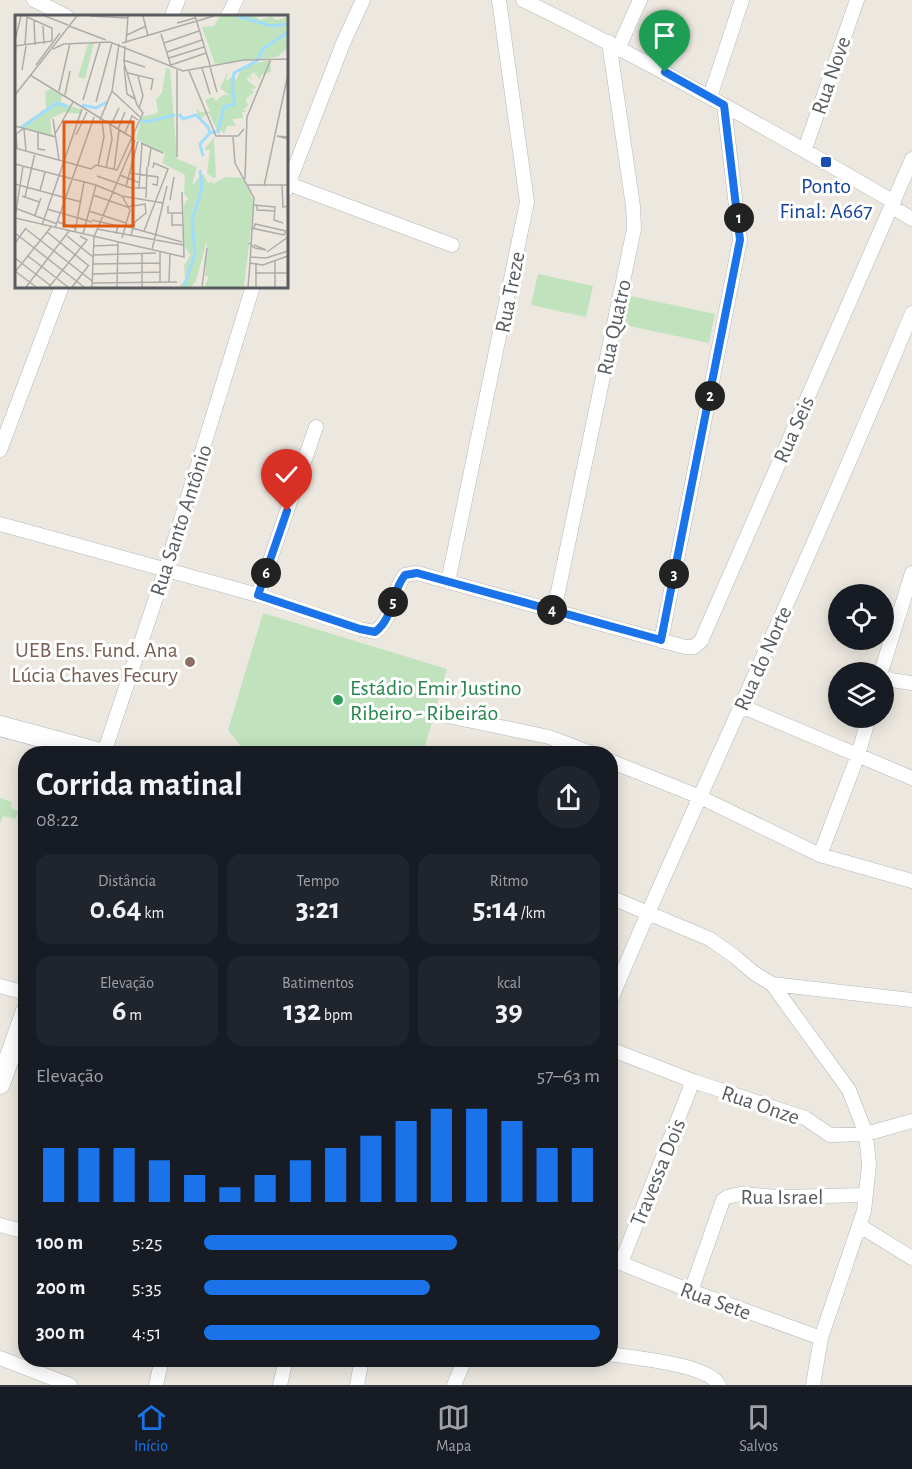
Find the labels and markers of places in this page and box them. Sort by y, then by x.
pin [639,10,690,72]
marker: Ponto Final: A667 [819,155,833,169]
place label: Ponto Final: A667 [779,175,873,222]
pin: 1 [724,203,754,233]
pin: 2 [695,381,725,411]
pin [261,449,312,511]
pin: 6 [251,558,281,588]
pin: 3 [659,559,689,589]
pin: 5 [378,587,408,617]
pin: 4 [537,595,567,625]
place label: UEB Ens. Fund. Ana Lúcia Chaves Fecury [11,639,179,686]
marker: UEB Ens. Fund. Ana Lúcia Chaves Fecury [183,655,197,669]
place label: Estádio Emir Justino Ribeiro - Ribeirão [350,677,522,724]
marker: Estádio Emir Justino Ribeiro - Ribeirão [331,693,345,707]

